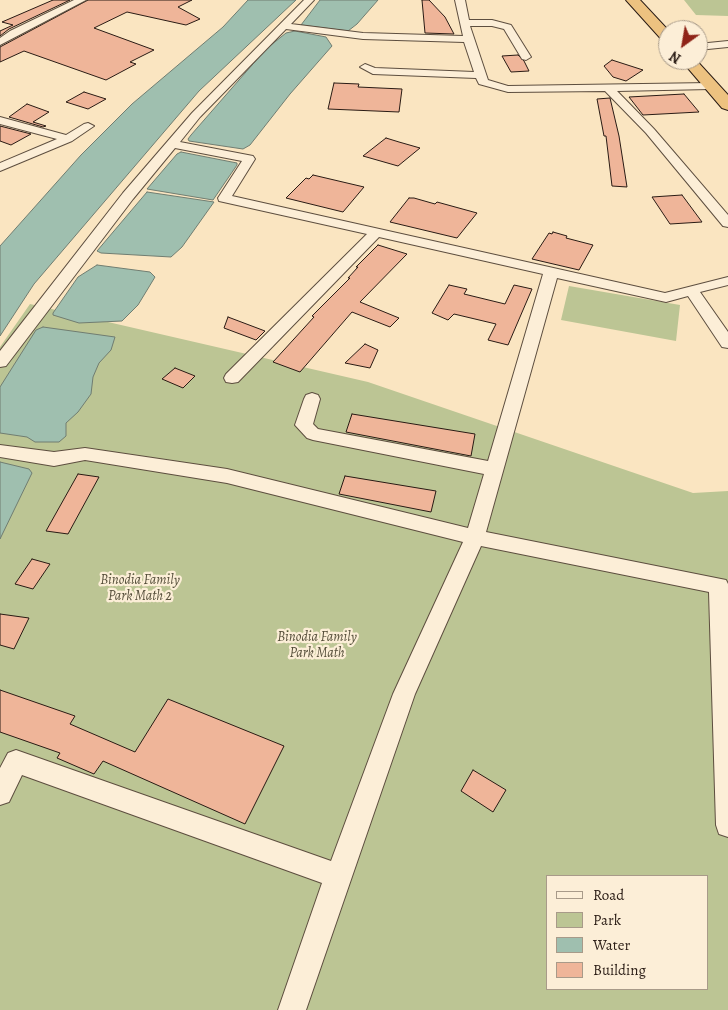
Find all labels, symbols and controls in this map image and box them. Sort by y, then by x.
north arrow [658,20,708,70]
text: N [666,47,685,68]
park label: Binodia Family Park Math 2 [100,573,180,606]
park label: Binodia Family Park Math [277,630,357,662]
legend [546,875,708,990]
text: Road [593,885,624,905]
text: Park [593,910,621,930]
text: Water [593,935,630,955]
text: Building [593,960,646,980]

